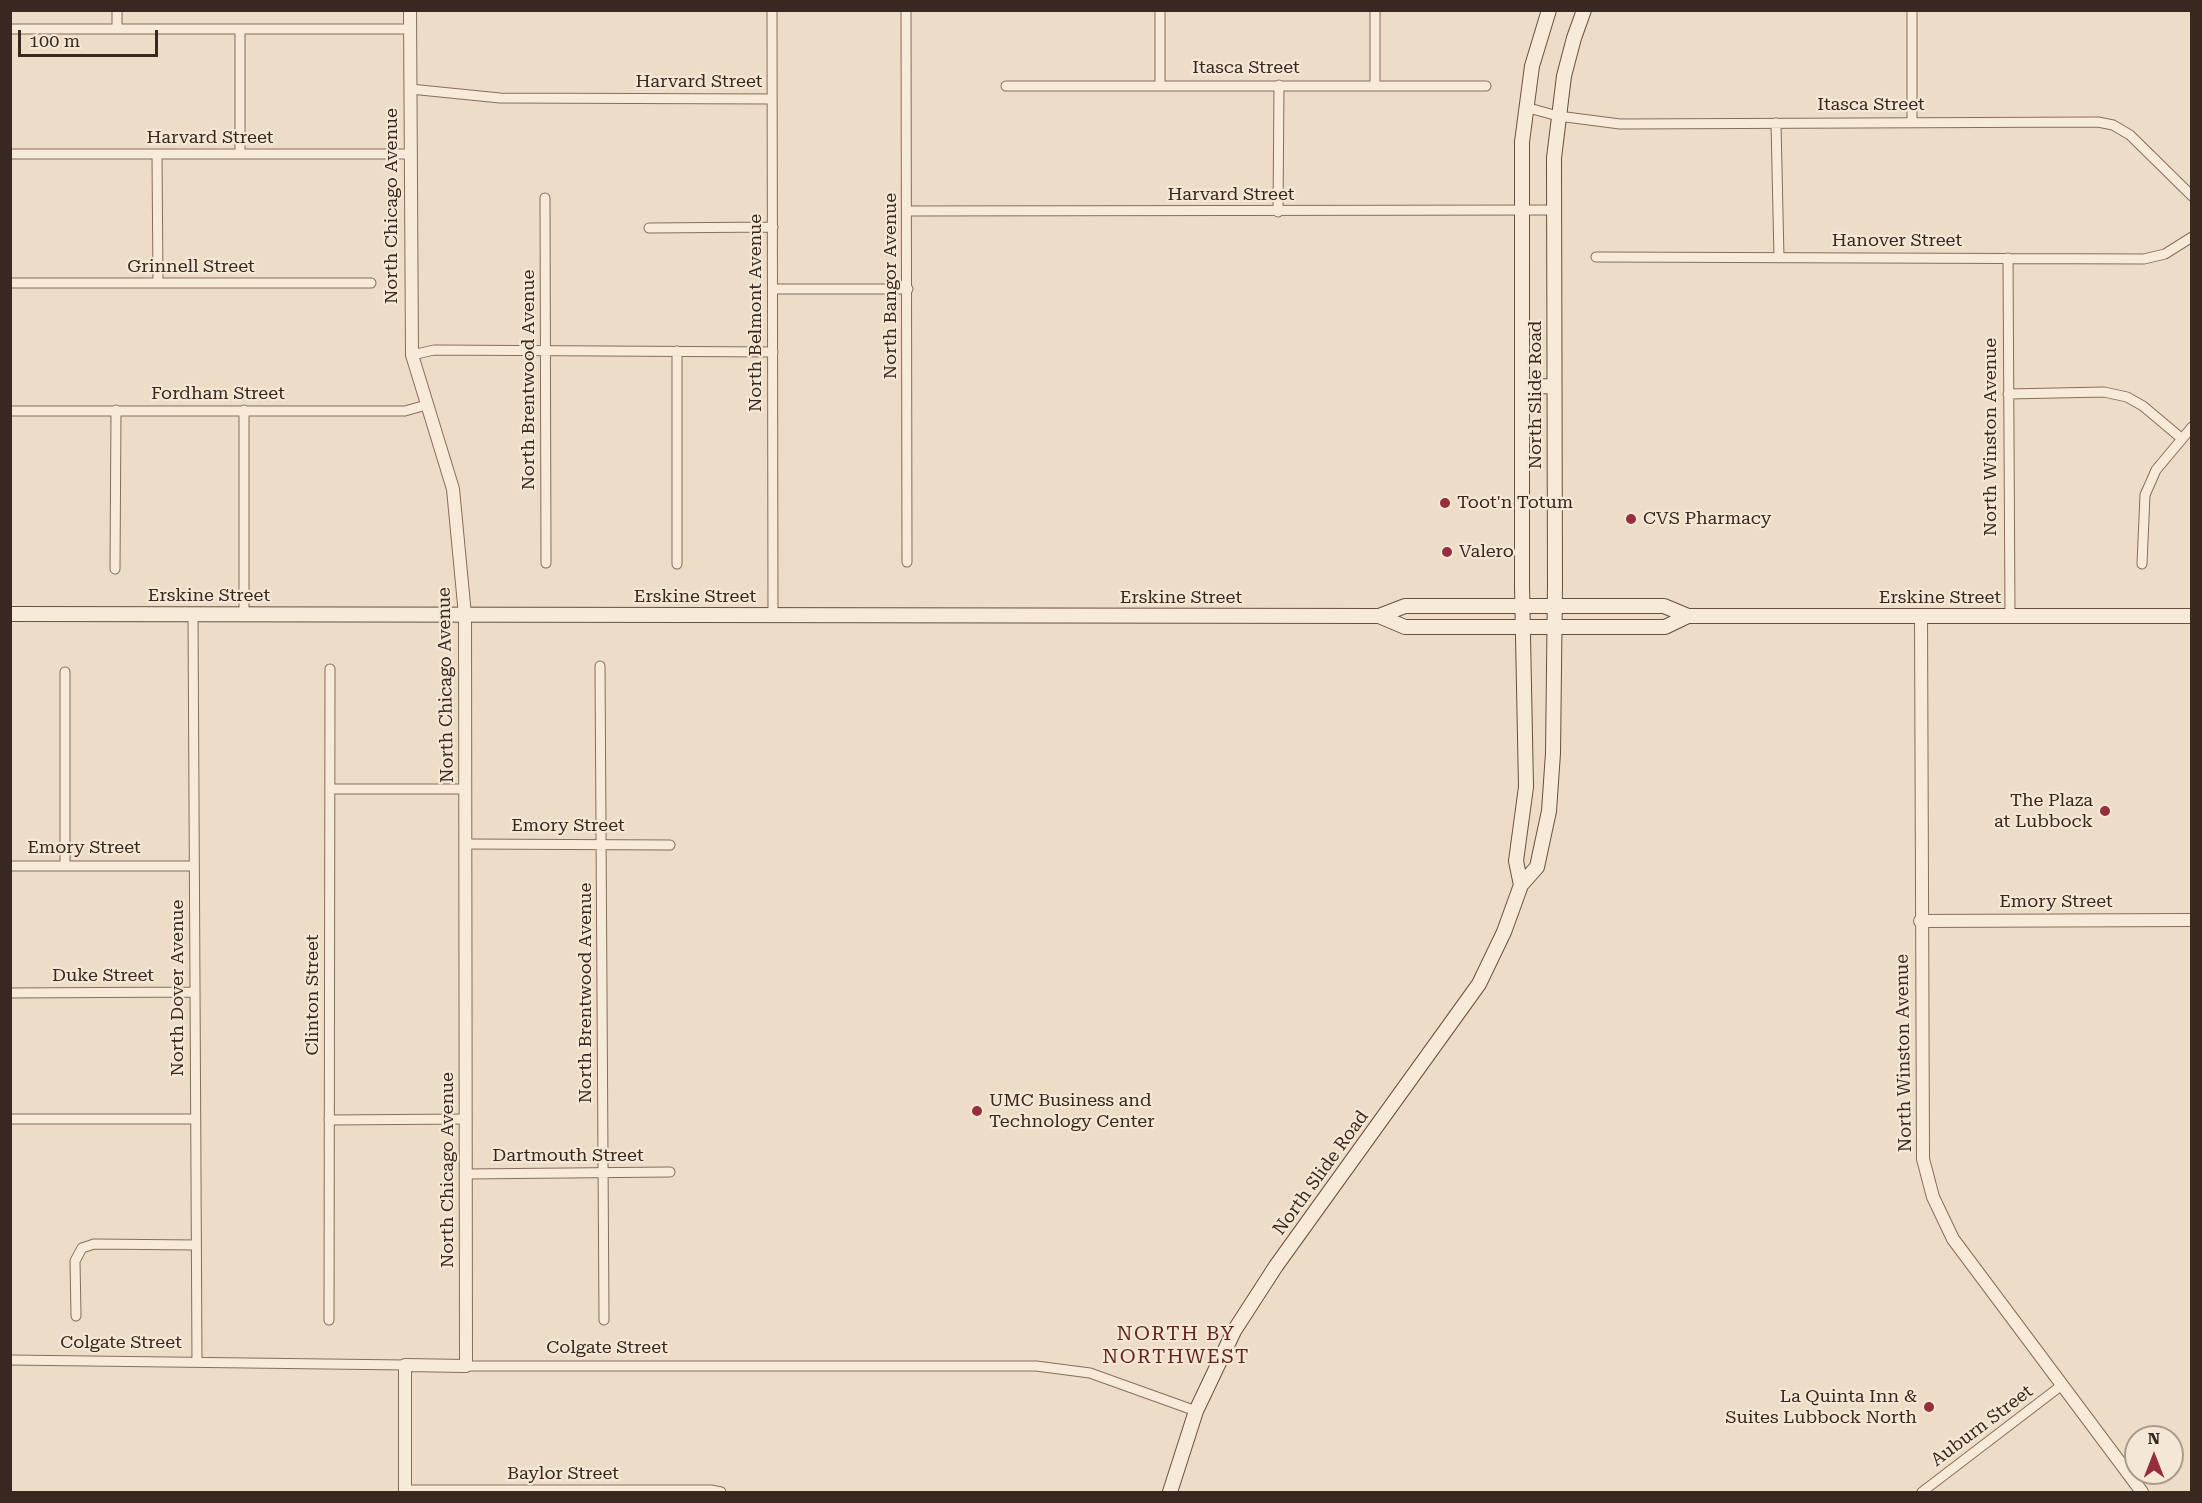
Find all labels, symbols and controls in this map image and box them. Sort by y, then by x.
scale bar [21,18,160,56]
text: 100 m [29,30,80,51]
street label: Itasca Street [1192,57,1300,79]
street label: Harvard Street [635,71,763,93]
street label: Itasca Street [1817,94,1925,116]
street label: North Chicago Avenue [381,108,403,304]
street label: Harvard Street [146,127,274,149]
street label: Harvard Street [1167,184,1295,206]
street label: North Bangor Avenue [880,193,902,379]
street label: North Belmont Avenue [745,214,767,412]
street label: Hanover Street [1832,230,1962,252]
street label: Grinnell Street [127,256,255,278]
street label: North Brentwood Avenue [518,270,540,490]
street label: North Slide Road [1525,321,1547,469]
street label: North Winston Avenue [1980,338,2002,536]
street label: Fordham Street [151,383,285,405]
place label: Toot'n Totum [1457,492,1573,514]
marker: Toot'n Totum [1438,496,1452,510]
place label: CVS Pharmacy [1643,508,1771,530]
marker: CVS Pharmacy [1624,512,1638,526]
place label: Valero [1459,541,1514,563]
marker: Valero [1440,545,1454,559]
street label: Erskine Street [148,585,270,607]
street label: Erskine Street [634,586,756,608]
street label: North Chicago Avenue [433,587,459,783]
street label: Erskine Street [1120,587,1242,609]
street label: Erskine Street [1879,587,2001,609]
place label: The Plaza at Lubbock [1994,790,2093,832]
marker: The Plaza at Lubbock [2098,804,2112,818]
street label: Emory Street [511,815,625,837]
street label: Emory Street [27,837,141,859]
street label: North Brentwood Avenue [575,883,597,1103]
street label: Emory Street [1999,891,2113,913]
street label: North Dover Avenue [167,900,189,1076]
street label: Clinton Street [302,934,324,1056]
street label: North Winston Avenue [1891,954,1917,1152]
street label: Duke Street [52,965,154,987]
street label: North Chicago Avenue [437,1072,459,1268]
place label: UMC Business and Technology Center [989,1090,1155,1132]
marker: UMC Business and Technology Center [970,1104,984,1118]
street label: North Slide Road [1269,1107,1373,1239]
street label: Dartmouth Street [492,1145,644,1167]
district label: NORTH BY NORTHWEST [1102,1322,1250,1369]
street label: Colgate Street [60,1332,182,1354]
street label: Colgate Street [546,1337,668,1359]
street label: Auburn Street [1927,1381,2037,1471]
place label: La Quinta Inn & Suites Lubbock North [1725,1386,1917,1428]
marker: La Quinta Inn & Suites Lubbock North [1922,1400,1936,1414]
north arrow [2124,1425,2184,1485]
text: N [2148,1429,2160,1448]
street label: Baylor Street [507,1463,619,1485]

